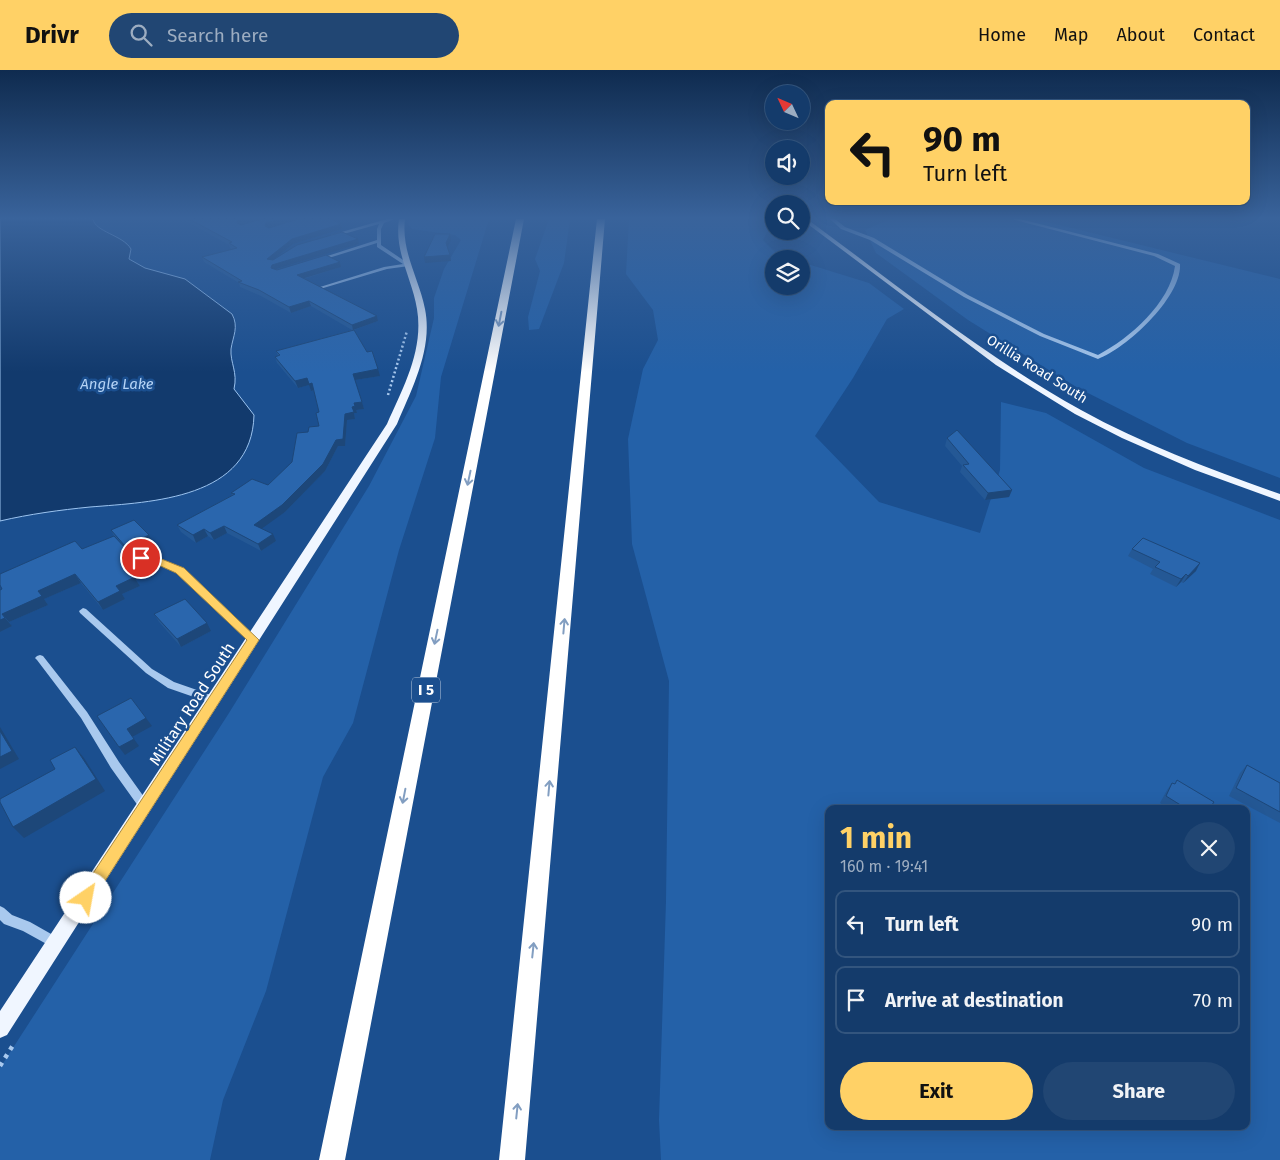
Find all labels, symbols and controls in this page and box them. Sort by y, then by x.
search box [109,13,459,58]
text: Drivr [25,21,79,49]
icon: search [127,21,155,49]
text: Search here [167,24,268,47]
text: Home [978,24,1026,46]
text: Map [1054,24,1088,46]
text: About [1116,24,1165,46]
text: Contact [1193,24,1255,46]
north arrow [765,85,810,130]
map controls [765,85,810,295]
text: 90 m [923,118,1001,160]
icon: left [840,120,905,185]
button: sound [765,140,810,185]
text: Turn left [923,160,1007,187]
button: search [765,195,810,240]
button: layers [765,250,810,295]
one-way arrow [495,310,505,326]
street label: Orillia Road South [983,331,1091,407]
water label: Angle Lake [79,375,154,393]
one-way arrow [464,470,473,486]
pin [120,537,162,579]
icon: arrive [127,544,155,572]
one-way arrow [559,619,568,635]
one-way arrow [431,629,440,645]
street label: Military Road South [145,639,239,769]
road number: I 5 [412,678,440,702]
one-way arrow [544,780,554,796]
one-way arrow [399,788,409,804]
text: 1 min [840,820,912,856]
button: close [1183,822,1235,874]
text: 160 m · 19:41 [840,857,928,876]
position arrow [59,871,111,923]
icon: left [842,910,870,938]
text: Turn left [885,913,959,936]
text: 90 m [1191,913,1233,936]
one-way arrow [528,942,538,958]
icon: arrive [842,986,870,1014]
text: Arrive at destination [885,989,1064,1012]
text: 70 m [1193,989,1233,1012]
button: Exit [840,1062,1033,1120]
button: Share [1043,1062,1235,1120]
one-way arrow [512,1104,522,1120]

